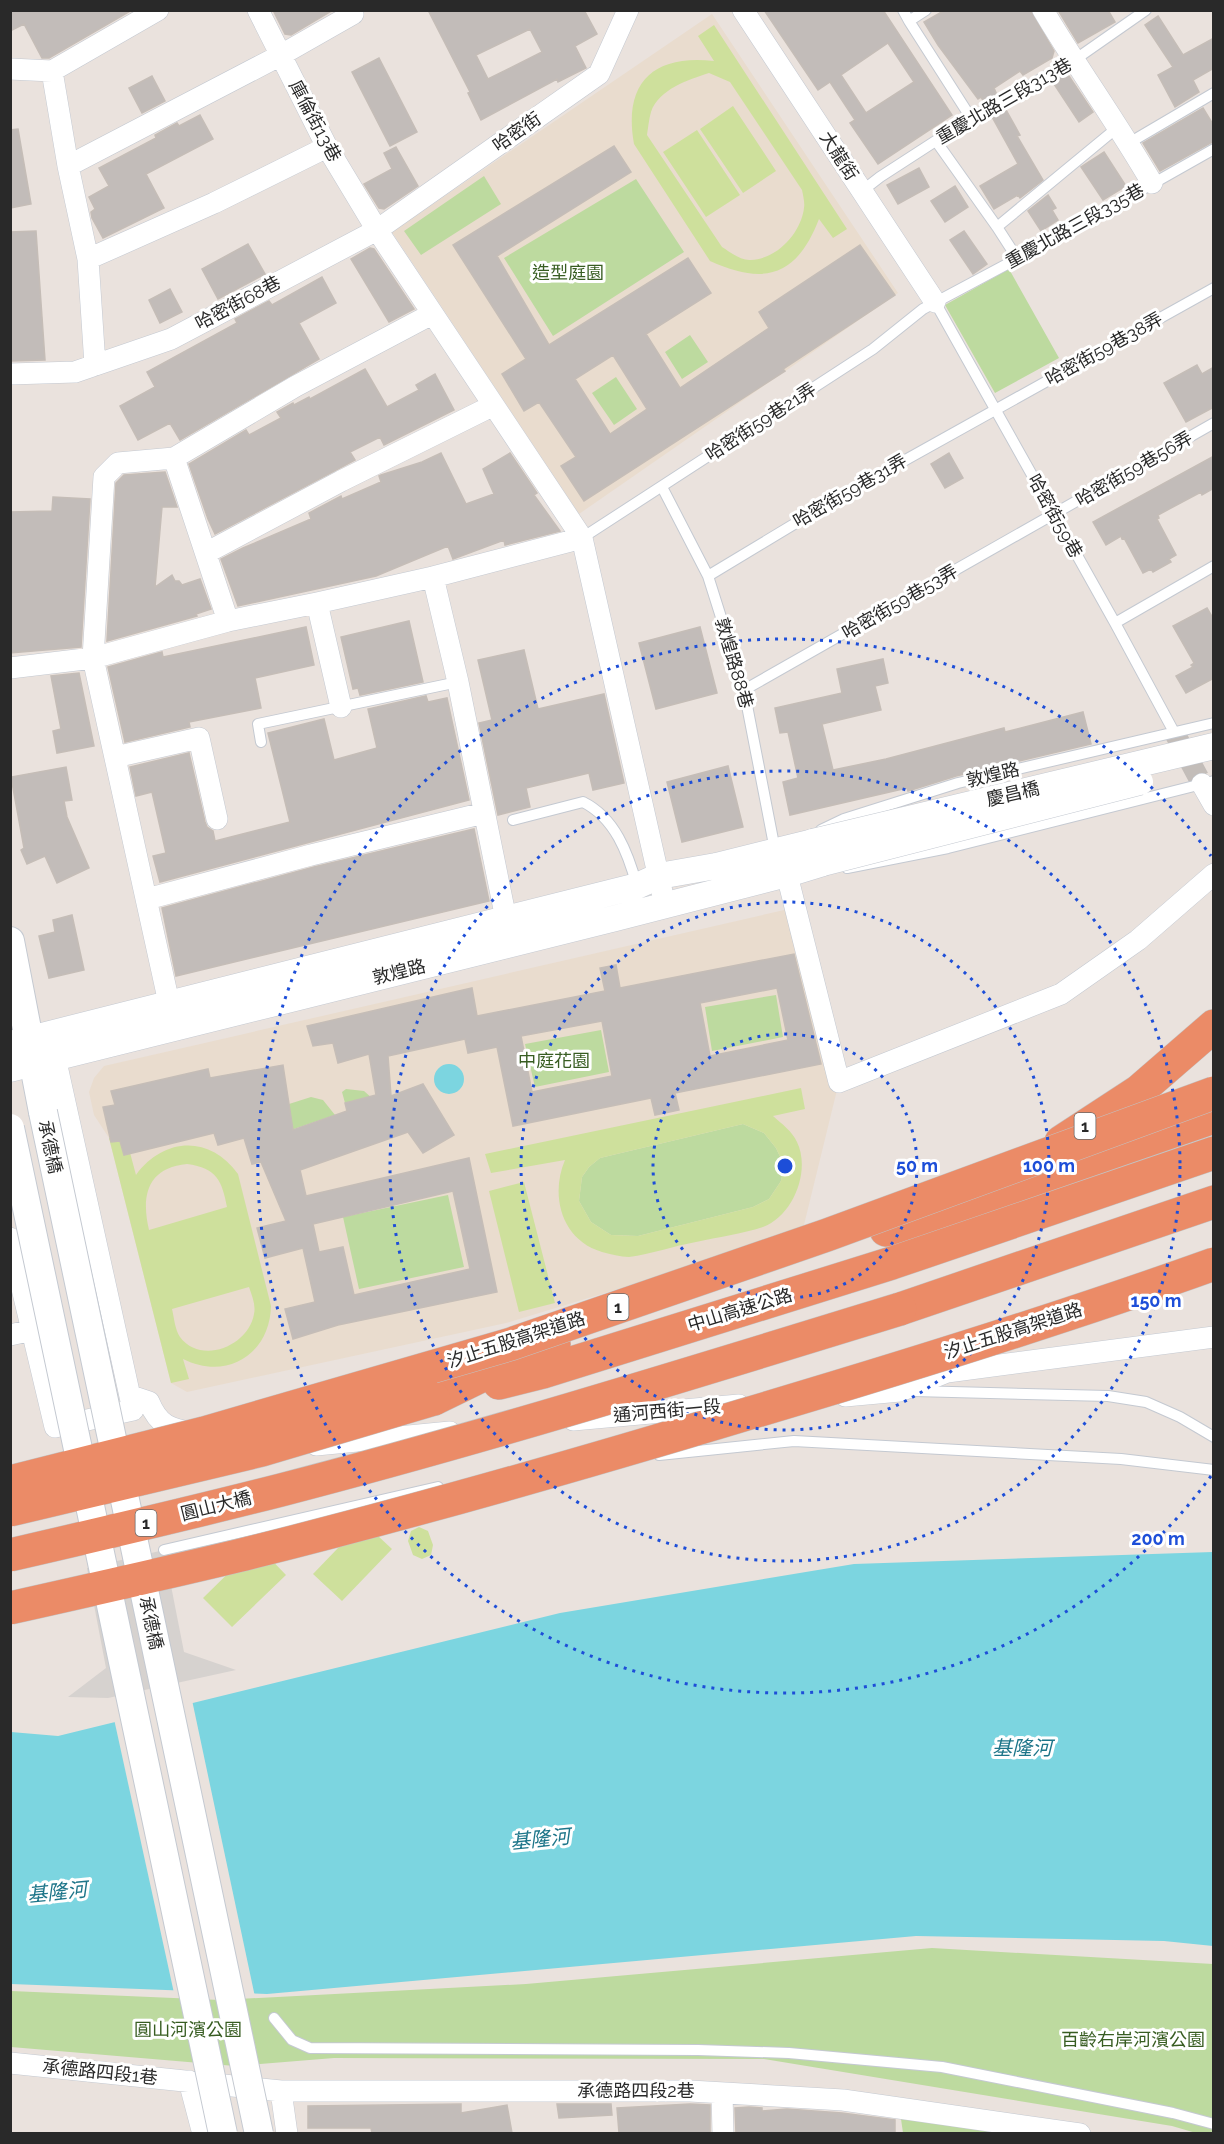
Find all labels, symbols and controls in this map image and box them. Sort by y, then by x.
street label: 重慶北路三段313巷 [932,53,1075,148]
street label: 庫倫街13巷 [285,76,346,165]
street label: 哈密街 [489,108,545,156]
street label: 大龍街 [816,127,863,184]
street label: 重慶北路三段335巷 [1002,179,1148,272]
park label: 造型庭園 [532,262,604,283]
street label: 哈密街68巷 [192,271,284,334]
street label: 哈密街59巷38弄 [1042,308,1166,389]
street label: 哈密街59巷21弄 [702,378,820,465]
street label: 哈密街59巷56弄 [1072,427,1196,510]
street label: 哈密街59巷31弄 [789,450,910,532]
street label: 哈密街59巷 [1024,470,1087,561]
street label: 哈密街59巷53弄 [838,560,961,643]
street label: 敦煌路88巷 [712,615,757,711]
street label: 敦煌路 [964,758,1022,791]
street label: 慶昌橋 [984,777,1042,810]
street label: 敦煌路 [370,955,428,988]
park label: 中庭花園 [518,1050,590,1071]
road number: 1 [1074,1113,1096,1139]
street label: 承德橋 [35,1118,66,1175]
text: 50 m [896,1155,938,1176]
text: 100 m [1023,1155,1075,1176]
centre of rings [775,1156,795,1176]
street label: 中山高速公路 [685,1284,795,1335]
text: 150 m [1131,1290,1182,1311]
road number: 1 [608,1294,628,1320]
street label: 汐止五股高架道路 [941,1298,1085,1363]
street label: 汐止五股高架道路 [444,1307,588,1372]
street label: 通河西街一段 [612,1395,722,1426]
street label: 圓山大橋 [178,1487,253,1524]
road number: 1 [136,1510,156,1536]
text: 200 m [1131,1528,1185,1549]
street label: 承德橋 [136,1594,167,1651]
water label: 基隆河 [992,1736,1056,1760]
water label: 基隆河 [509,1824,575,1854]
water label: 基隆河 [26,1877,92,1907]
park label: 圓山河濱公園 [134,2019,242,2040]
park label: 百齡右岸河濱公園 [1061,2029,1205,2050]
street label: 承德路四段1巷 [41,2055,159,2088]
street label: 承德路四段2巷 [577,2080,695,2101]

